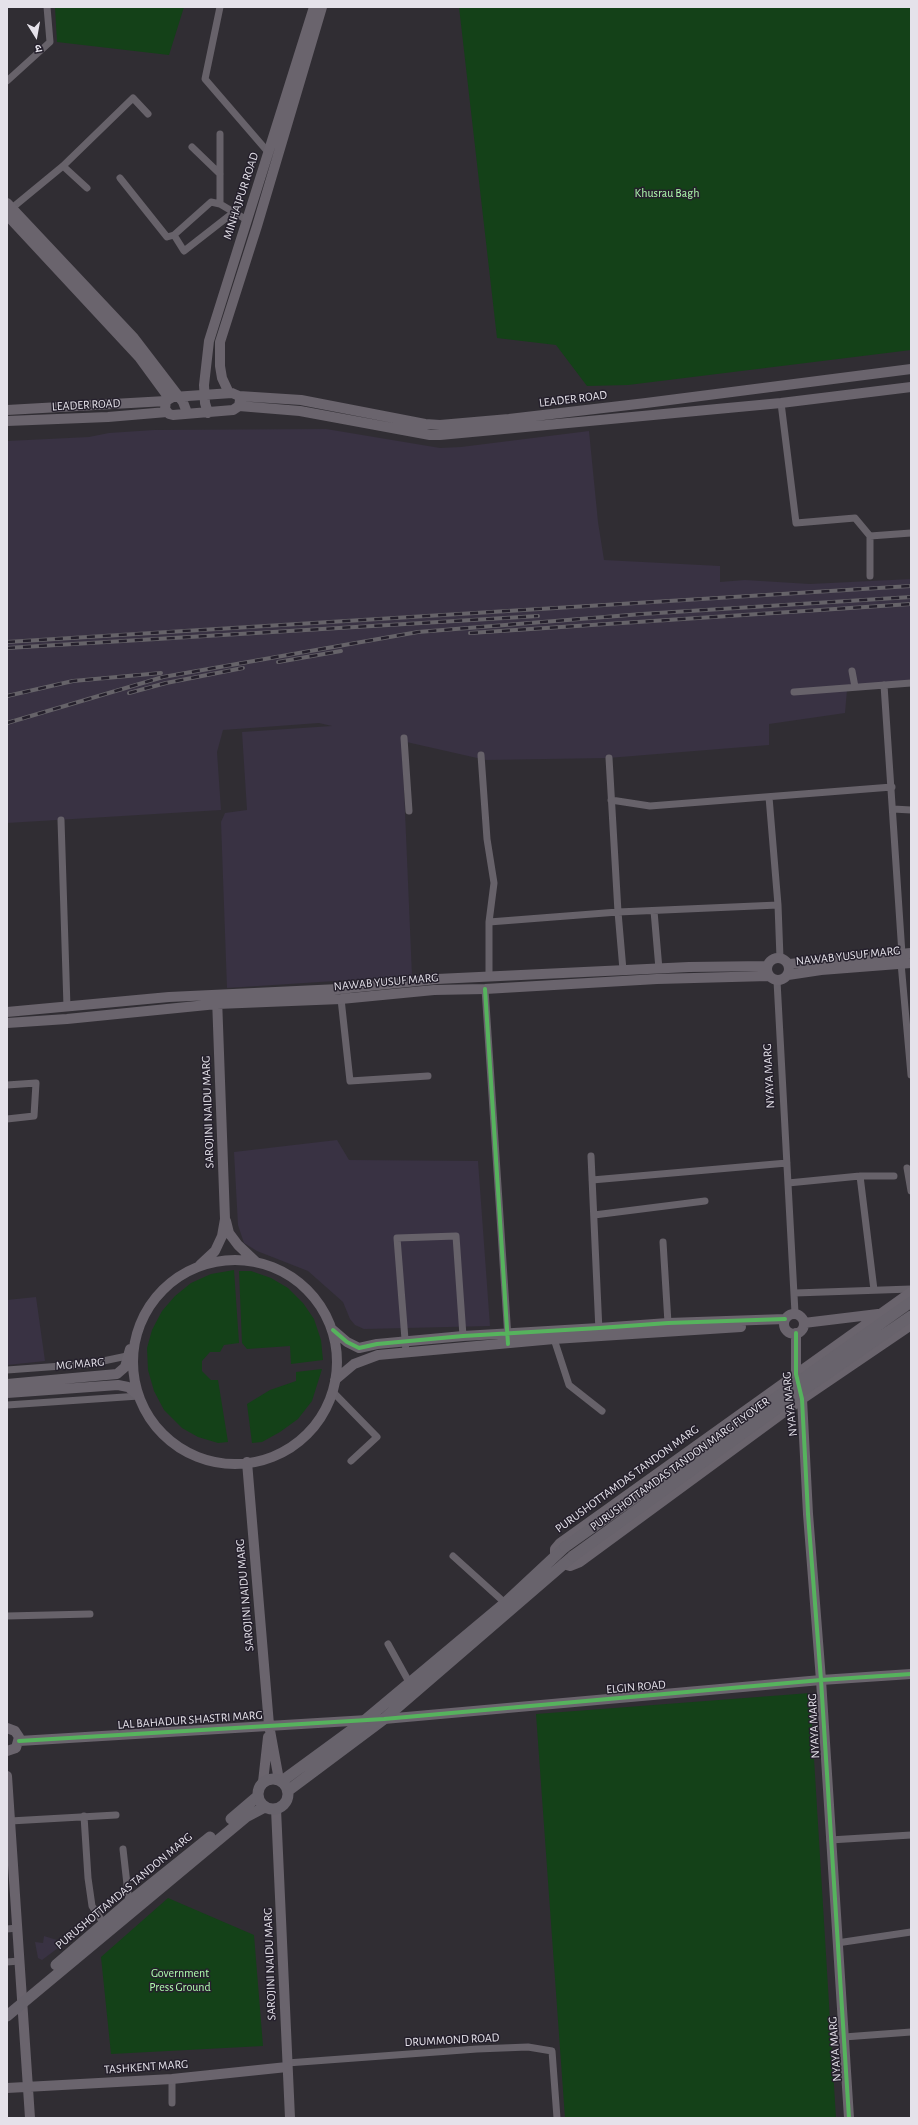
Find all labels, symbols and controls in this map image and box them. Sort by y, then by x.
north arrow [16,16,56,56]
text: उ [34,42,43,54]
street label: MINHAJPUR ROAD [220,151,262,241]
park label: Khusrau Bagh [635,186,699,200]
street label: LEADER ROAD [538,388,608,410]
street label: LEADER ROAD [51,396,121,414]
street label: NAWAB YUSUF MARG [795,943,901,969]
street label: NAWAB YUSUF MARG [333,970,439,994]
street label: NYAYA MARG [760,1043,778,1109]
street label: SAROJINI NAIDU MARG [199,1055,217,1169]
street label: MG MARG [55,1355,105,1373]
street label: NYAYA MARG [779,1371,801,1437]
street label: PURUSHOTTAMDAS TANDON MARG FLYOVER [587,1394,773,1534]
street label: PURUSHOTTAMDAS TANDON MARG [552,1422,702,1536]
street label: SAROJINI NAIDU MARG [233,1538,257,1652]
street label: ELGIN ROAD [606,1677,666,1697]
street label: NYAYA MARG [805,1693,823,1759]
street label: LAL BAHADUR SHASTRI MARG [117,1708,263,1732]
street label: PURUSHOTTAMDAS TANDON MARG [53,1829,195,1953]
street label: SAROJINI NAIDU MARG [261,1907,279,2021]
park label: Government Press Ground [149,1966,211,1994]
street label: NYAYA MARG [826,2016,844,2082]
street label: DRUMMOND ROAD [404,2030,500,2050]
street label: TASHKENT MARG [103,2057,189,2077]

